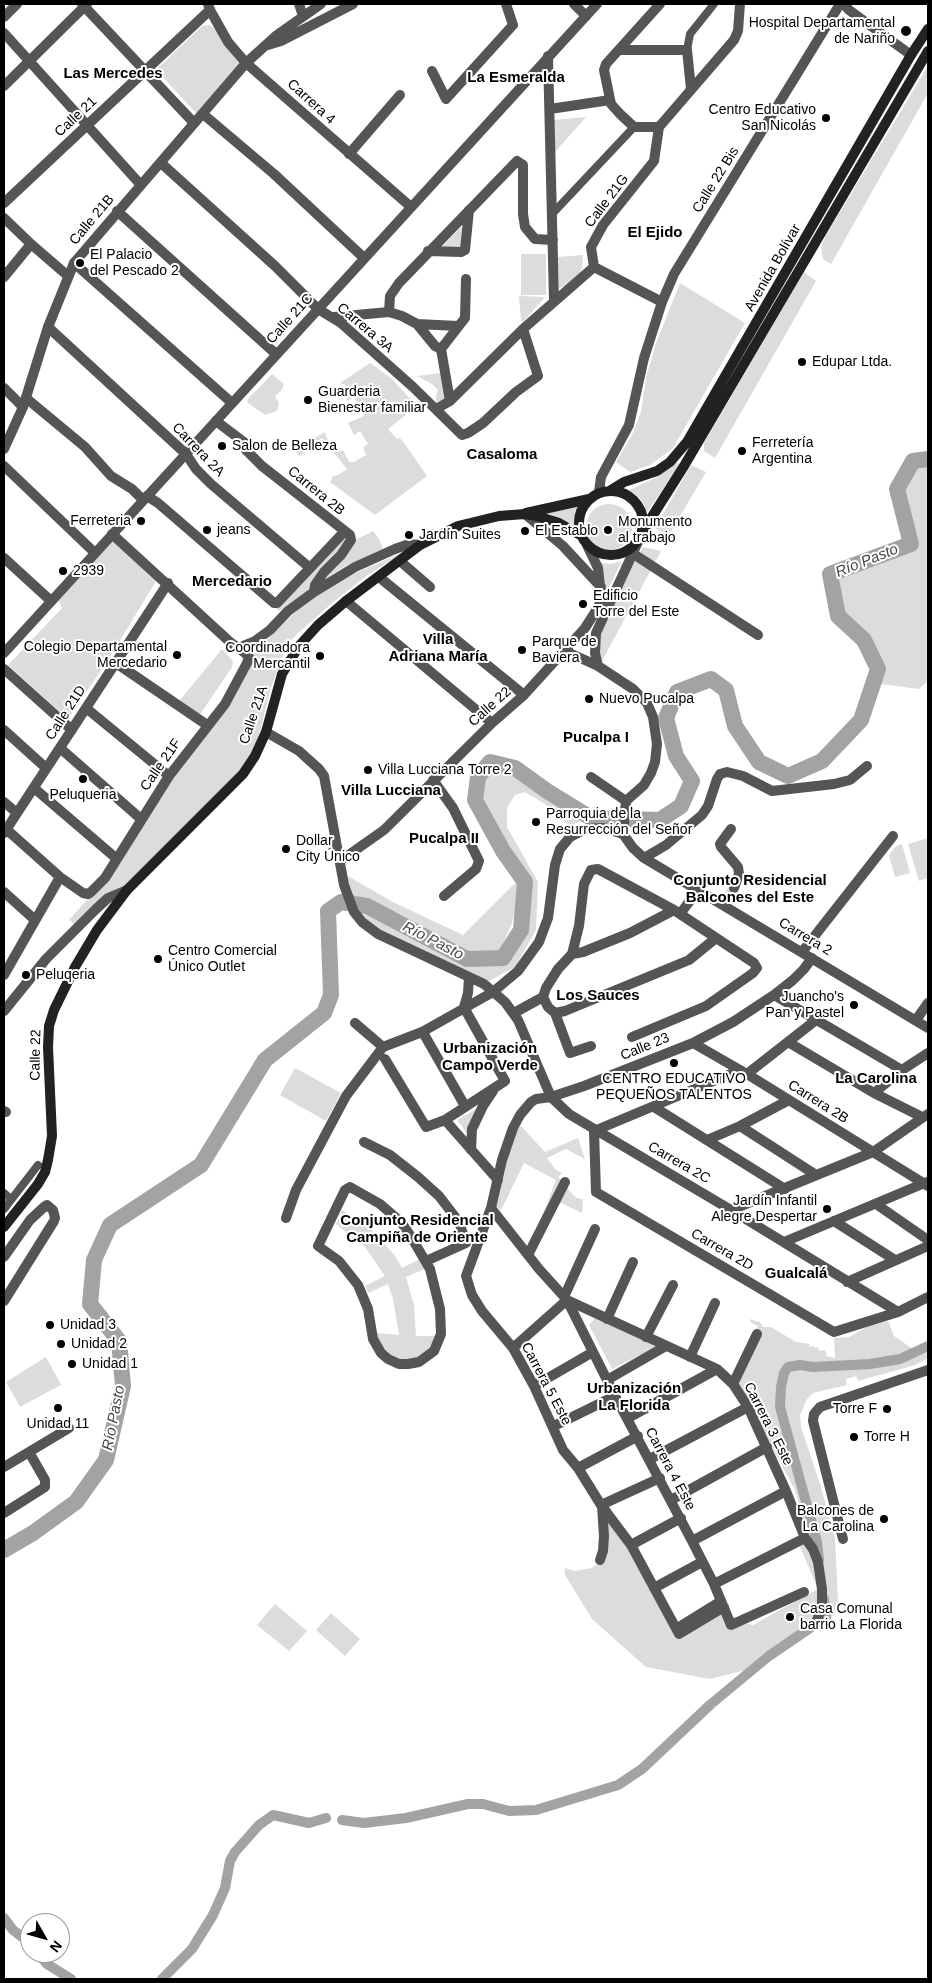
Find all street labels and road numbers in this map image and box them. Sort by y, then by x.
street label: Carrera 4 [283,76,339,128]
street label: Calle 21 [51,93,101,141]
street label: Calle 22 Bis [689,144,743,216]
street label: Calle 21G [582,171,632,231]
street label: Calle 21B [66,191,118,249]
street label: Avenida Bolívar [741,221,805,315]
street label: Calle 21C [263,291,317,347]
street label: Carrera 3A [333,300,397,356]
street label: Carrera 2A [168,420,228,480]
street label: Carrera 2B [284,463,348,519]
street label: Calle 21D [42,683,90,743]
street label: Calle 21A [236,684,272,746]
street label: Calle 22 [465,684,515,730]
street label: Calle 21F [137,736,185,794]
street label: Carrera 2 [775,915,835,959]
street label: Calle 22 [27,1029,45,1081]
street label: Calle 23 [618,1030,672,1064]
street label: Carrera 2B [785,1077,851,1127]
street label: Carrera 2C [645,1138,713,1188]
street label: Carrera 2D [688,1225,756,1275]
street label: Carrera 5 Este [517,1340,575,1428]
street label: Carrera 3 Este [740,1380,796,1468]
street label: Carrera 4 Este [641,1425,699,1513]

